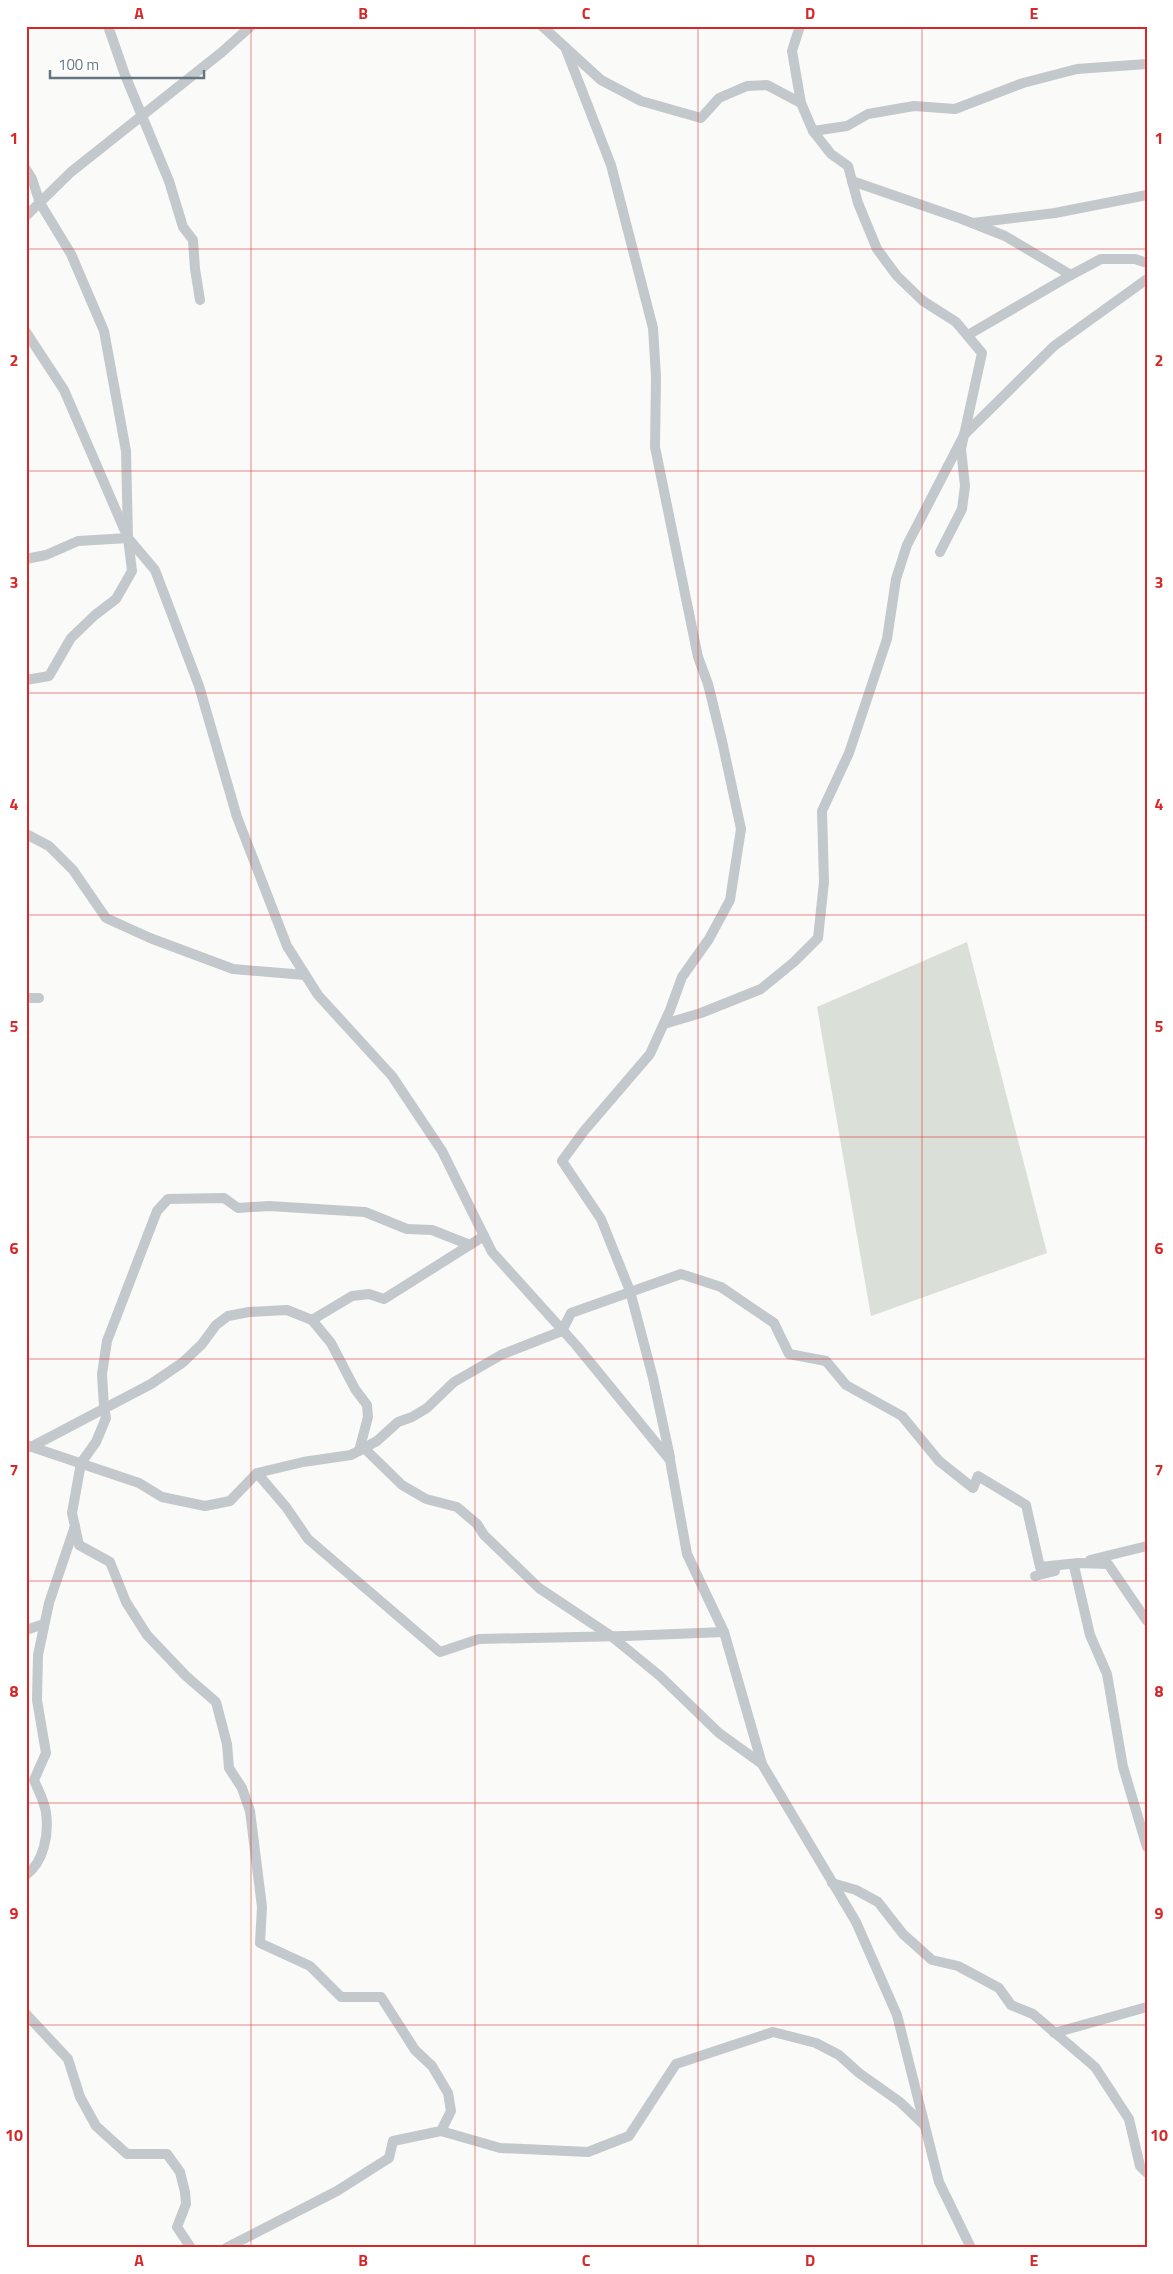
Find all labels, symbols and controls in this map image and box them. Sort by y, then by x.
text: A [134,1,144,25]
text: B [358,1,368,25]
text: C [582,1,591,25]
text: D [805,1,815,25]
text: E [1030,1,1039,25]
scale bar [50,48,204,80]
text: 100 m [58,53,99,76]
text: 1 [10,126,18,150]
text: 1 [1155,126,1163,150]
text: 2 [10,348,18,372]
text: 2 [1155,348,1163,372]
text: 3 [10,570,18,594]
text: 3 [1155,570,1163,594]
text: 4 [10,792,19,816]
text: 4 [1155,792,1164,816]
text: 5 [10,1014,19,1038]
text: 5 [1155,1014,1164,1038]
text: 6 [10,1236,19,1260]
text: 6 [1155,1236,1164,1260]
text: 7 [10,1458,18,1482]
text: 7 [1155,1458,1163,1482]
text: 8 [10,1679,19,1703]
text: 8 [1155,1679,1164,1703]
text: 9 [10,1901,19,1925]
text: 9 [1155,1901,1164,1925]
text: 10 [5,2123,23,2147]
text: 10 [1150,2123,1168,2147]
text: A [134,2248,144,2272]
text: B [358,2248,368,2272]
text: C [582,2248,591,2272]
text: D [805,2248,815,2272]
text: E [1030,2248,1039,2272]

